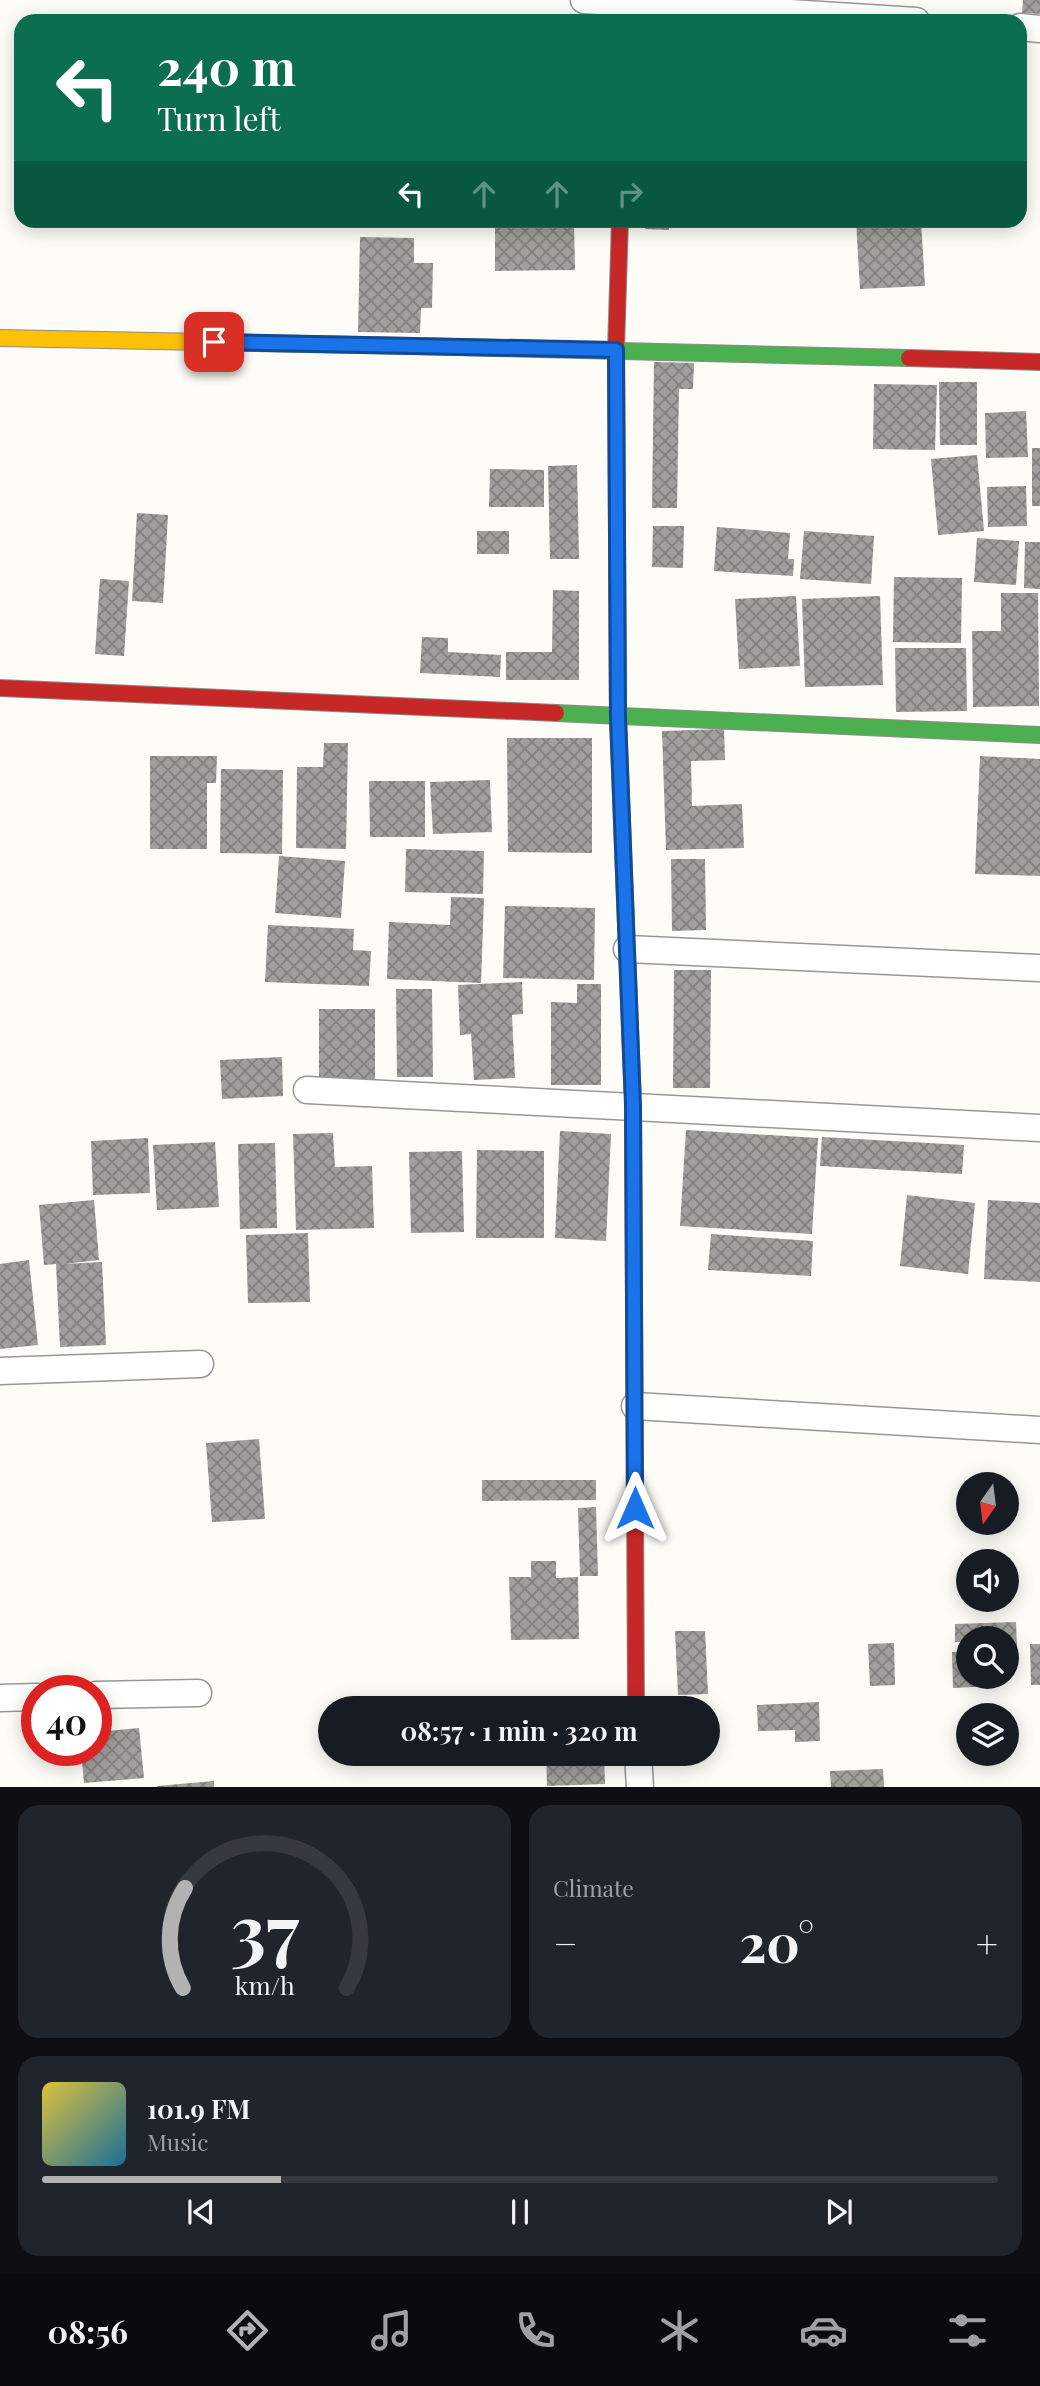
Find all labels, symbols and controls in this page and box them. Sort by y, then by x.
text: 240 m [157,33,296,98]
icon: left [42,42,133,133]
text: Turn left [157,96,281,139]
icon: left [392,175,430,213]
icon: ahead [465,175,503,213]
icon: ahead [538,175,576,213]
icon: right [611,175,649,213]
pin [184,312,244,372]
icon: arrive [195,323,233,361]
position arrow [598,1471,672,1545]
north arrow [956,1472,1018,1535]
map controls [956,1472,1019,1766]
button: sound [956,1549,1019,1612]
button: search [956,1626,1019,1689]
speed limit sign: 40 [21,1675,112,1766]
button: layers [956,1703,1019,1766]
text: 08:57 · 1 min · 320 m [401,1713,637,1748]
text: Climate [553,1872,634,1903]
text: 37 [230,1879,300,1976]
text: 20° [739,1907,814,1976]
text: − [553,1917,578,1968]
text: + [976,1917,998,1968]
text: km/h [235,1967,295,2000]
text: 101.9 FM [147,2091,250,2126]
text: Music [147,2126,208,2157]
icon: previous [182,2193,220,2231]
icon: pause [501,2193,539,2231]
icon: next [820,2193,858,2231]
icon: directions [223,2306,272,2355]
icon: music [367,2306,416,2355]
icon: phone [511,2306,560,2355]
icon: climate [655,2306,704,2355]
icon: car [799,2306,848,2355]
icon: filters [943,2306,992,2355]
text: 08:56 [48,2309,128,2352]

